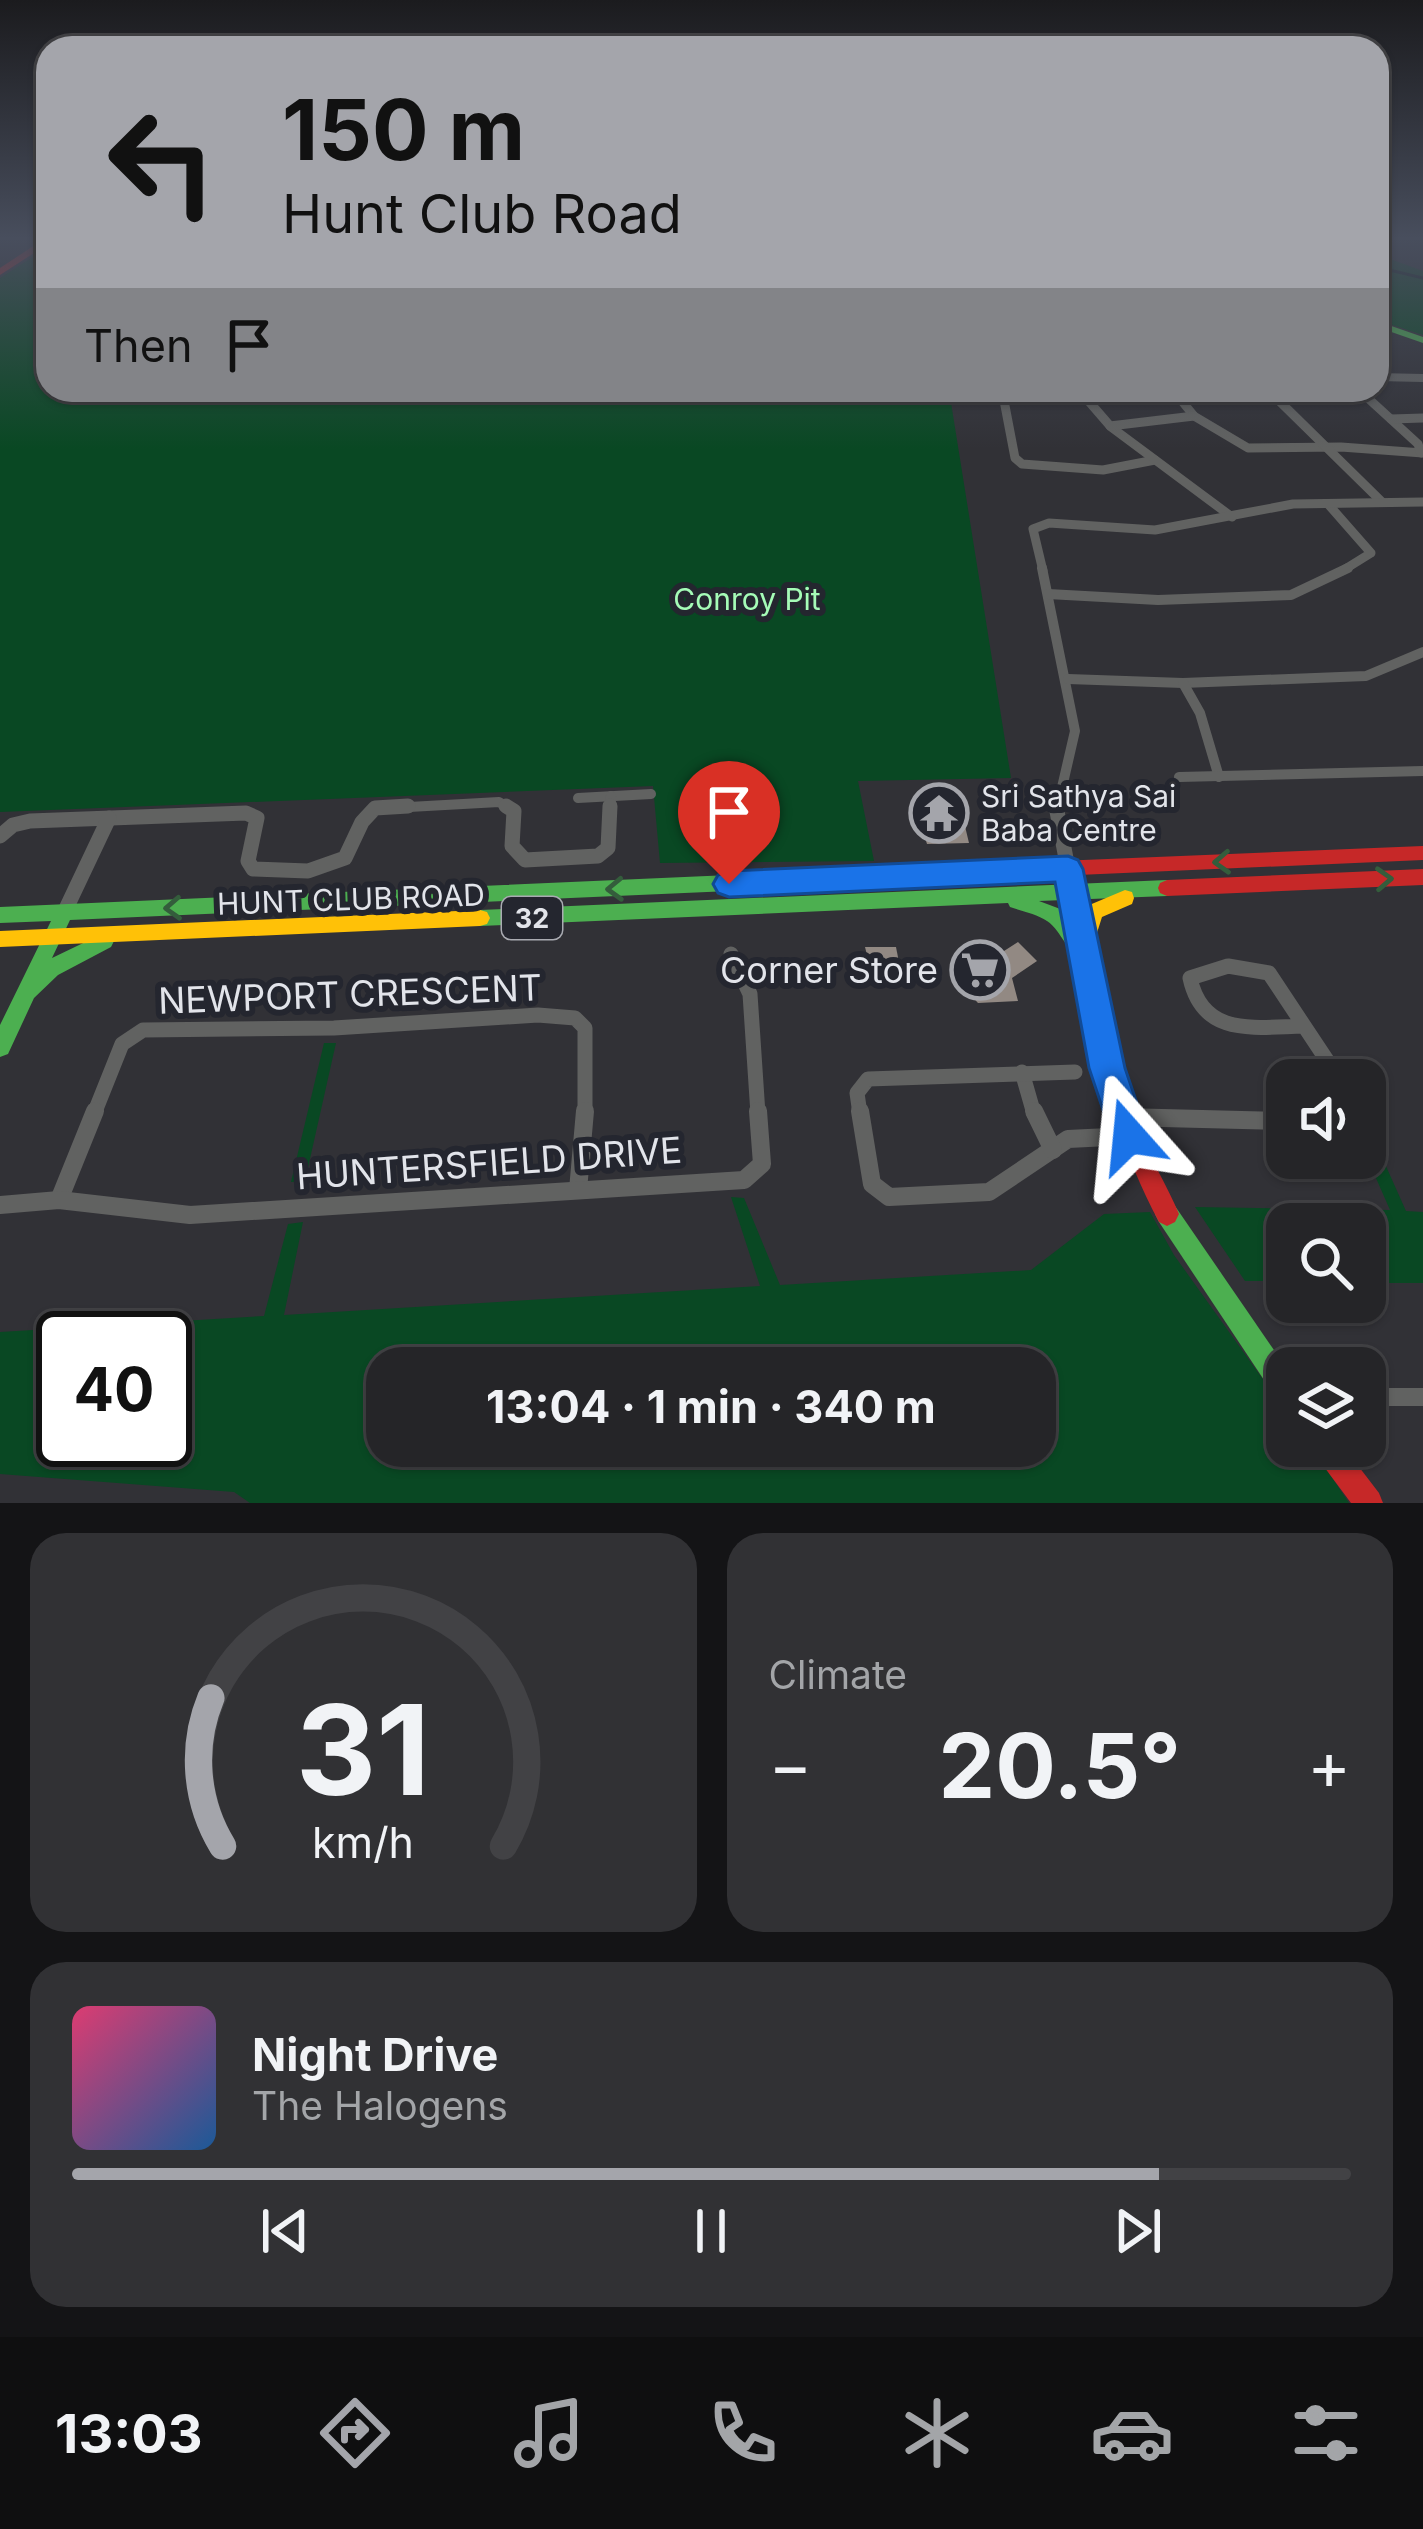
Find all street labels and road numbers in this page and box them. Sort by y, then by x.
street label: HUNT CLUB ROAD [217,876,485,922]
road number: 32 [502,897,562,939]
street label: NEWPORT CRESCENT [157,965,543,1023]
street label: HUNTERSFIELD DRIVE [295,1128,683,1198]

